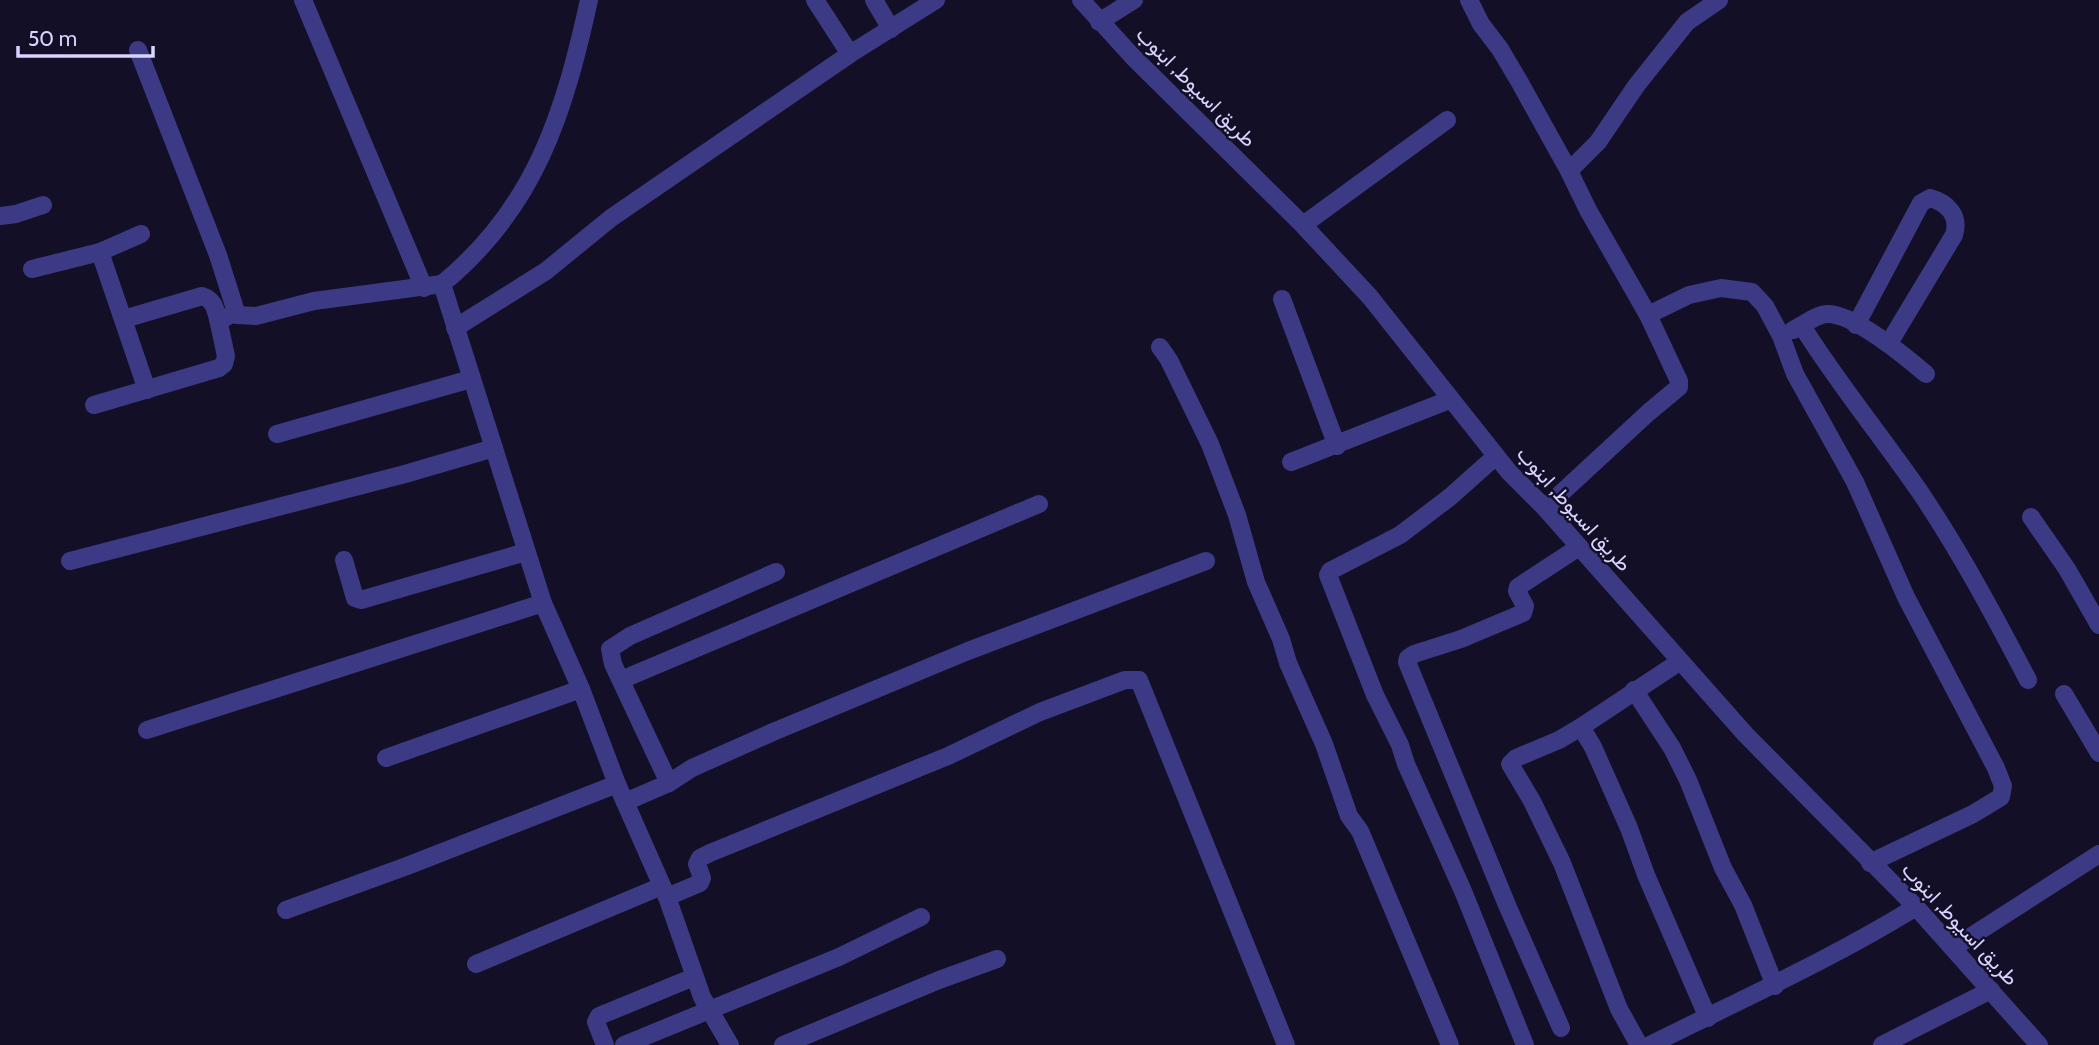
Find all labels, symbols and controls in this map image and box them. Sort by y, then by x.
scale bar [18,14,152,58]
street label: طريق اسيوط, ابنوب [1130,21,1262,153]
text: 50 m [28,26,77,51]
street label: طريق اسيوط, ابنوب [1511,441,1637,577]
street label: طريق اسيوط, ابنوب [1896,857,2024,991]

